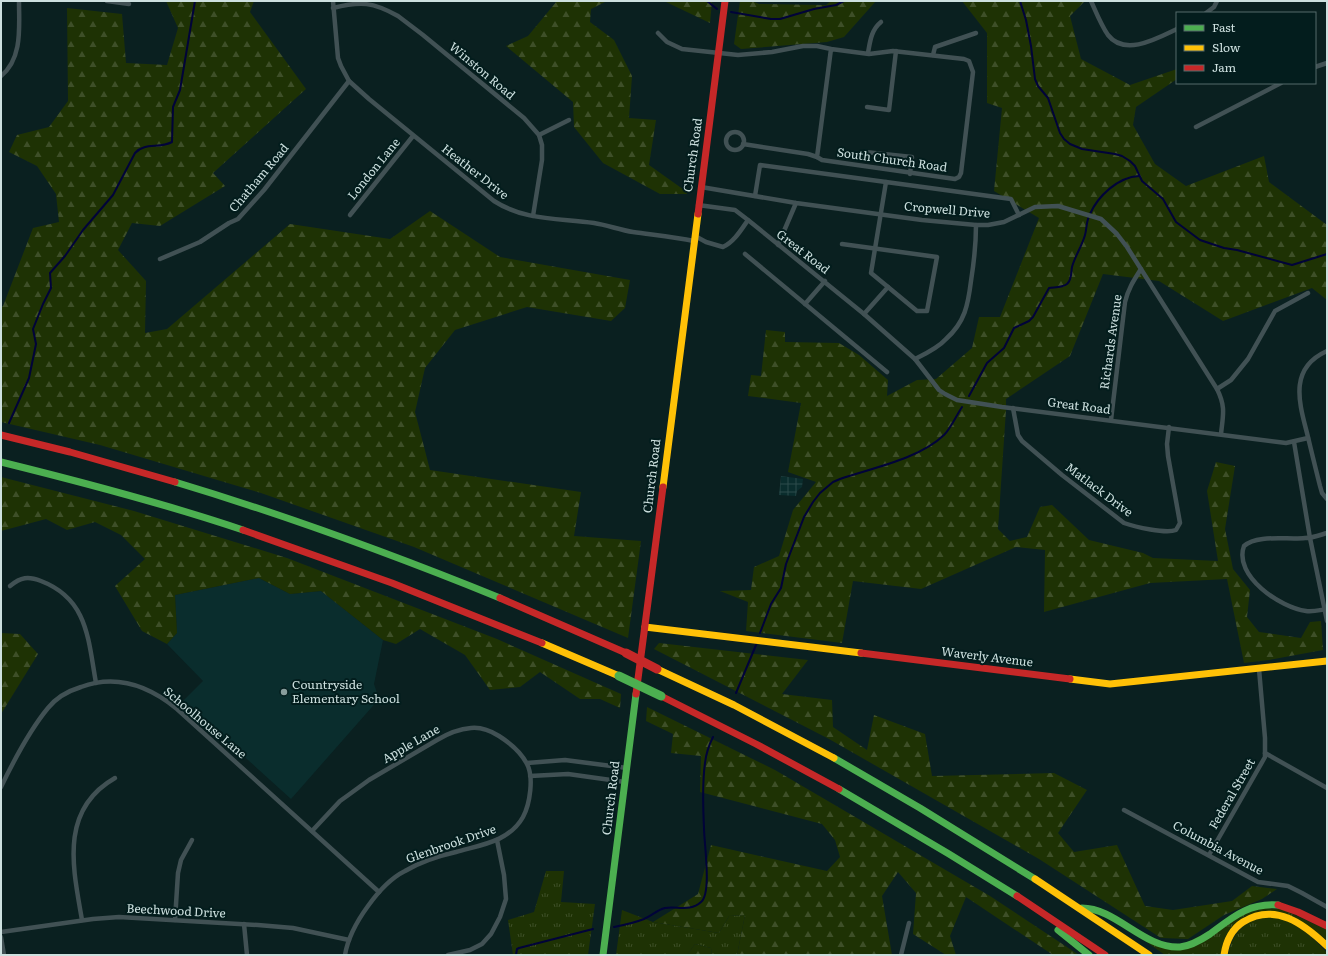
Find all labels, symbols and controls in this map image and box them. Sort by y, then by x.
legend [1176,12,1316,84]
text: Fast [1212,18,1236,36]
street label: Winston Road [446,37,520,104]
text: Slow [1212,38,1241,56]
text: Jam [1212,58,1237,76]
street label: Church Road [678,116,706,193]
street label: London Lane [343,134,404,203]
street label: Chatham Road [224,139,293,216]
street label: Heather Drive [438,139,513,203]
street label: South Church Road [836,142,949,176]
street label: Cropwell Drive [903,196,991,222]
street label: Great Road [773,225,835,278]
street label: Richards Avenue [1094,293,1126,391]
street label: Great Road [1047,392,1112,418]
street label: Church Road [638,437,665,514]
street label: Matlack Drive [1062,458,1137,521]
street label: Waverly Avenue [940,641,1034,671]
place label: Countryside Elementary School [292,675,400,707]
street label: Schoolhouse Lane [160,682,251,762]
marker: Countryside Elementary School [279,687,289,697]
street label: Apple Lane [378,719,443,767]
street label: Federal Street [1203,755,1259,832]
street label: Church Road [597,759,624,836]
street label: Columbia Avenue [1170,816,1267,879]
street label: Glenbrook Drive [403,819,498,867]
street label: Beechwood Drive [126,898,226,922]

